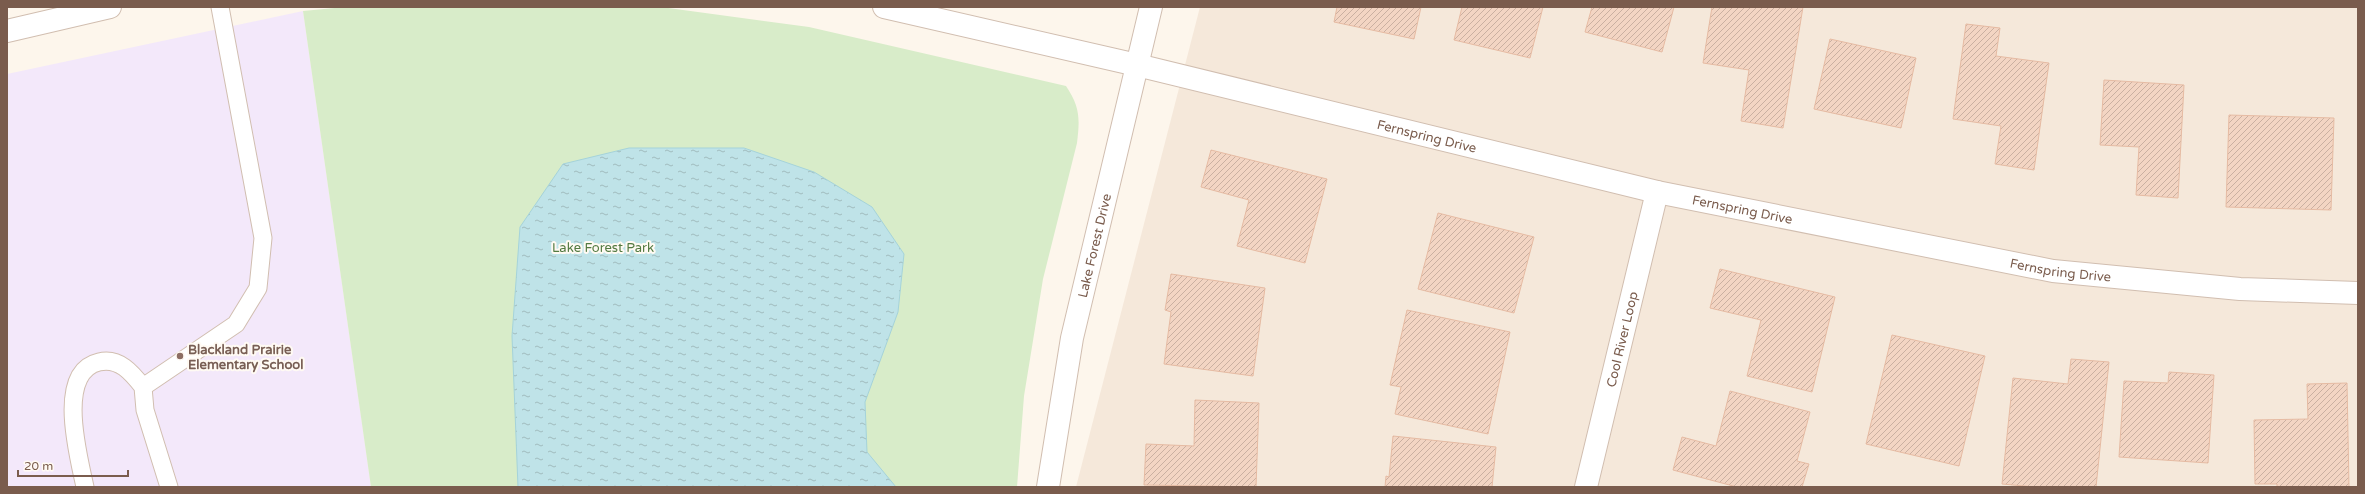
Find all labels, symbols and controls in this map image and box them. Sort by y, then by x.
street label: Fernspring Drive [1375,117,1478,157]
street label: Lake Forest Drive [1075,192,1115,299]
street label: Fernspring Drive [1691,192,1794,228]
park label: Lake Forest Park [552,240,654,256]
street label: Fernspring Drive [2008,256,2112,286]
street label: Cool River Loop [1603,290,1642,389]
place label: Blackland Prairie Elementary School [188,342,303,373]
marker: Blackland Prairie Elementary School [175,351,185,361]
scale bar [18,452,128,478]
text: 20 m [24,459,53,473]

